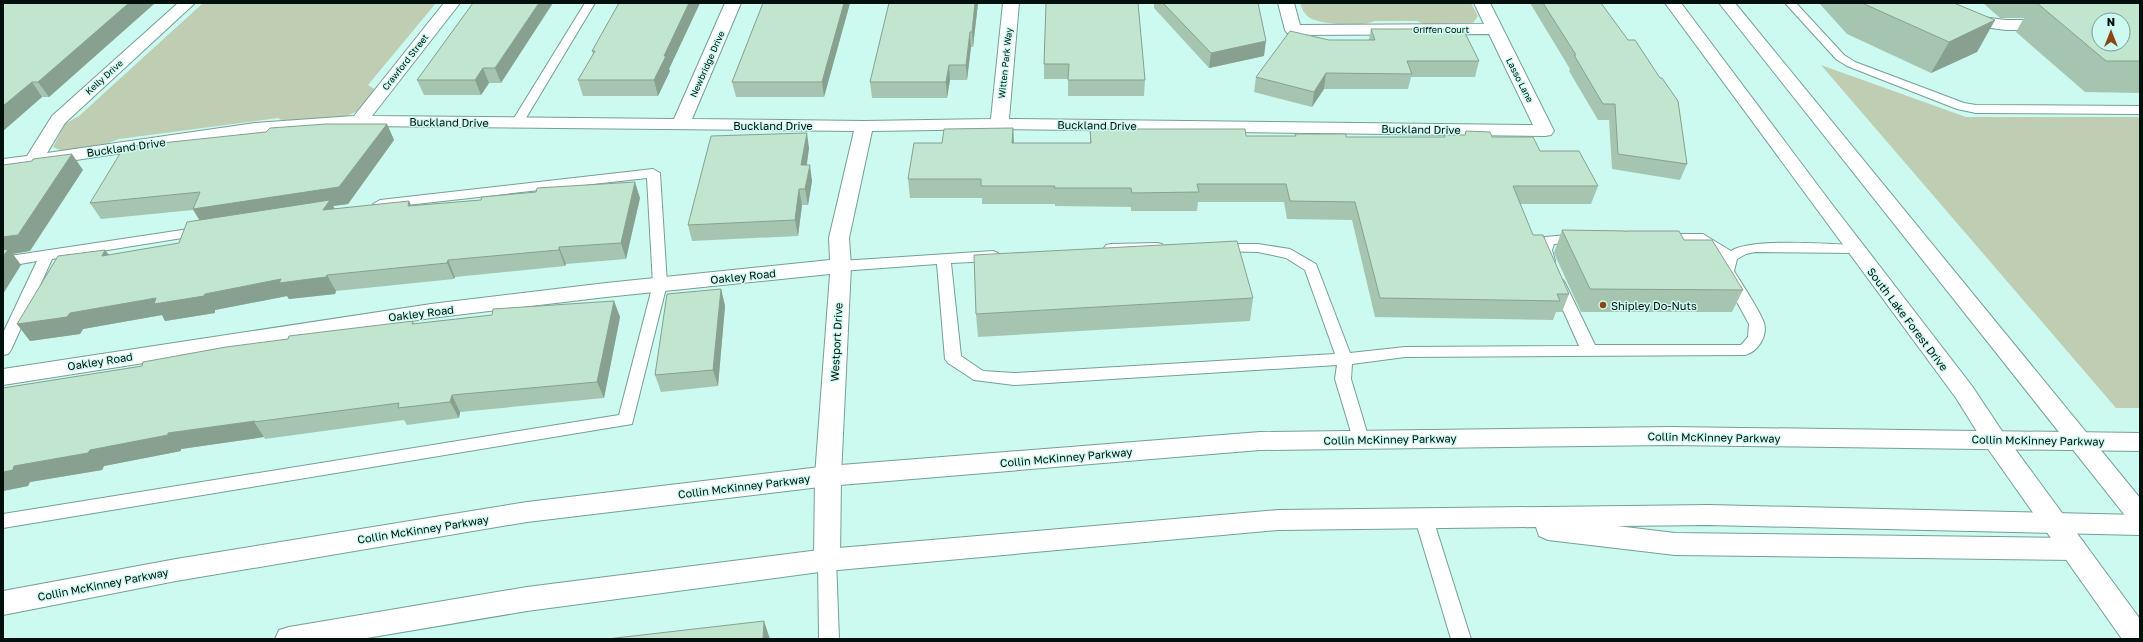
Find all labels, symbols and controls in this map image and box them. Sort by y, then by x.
north arrow [2091,12,2131,52]
text: N [2107,15,2115,28]
street label: Griffen Court [1413,24,1469,35]
street label: Witten Park Way [996,27,1014,99]
street label: Newbridge Drive [687,29,727,99]
street label: Crawford Street [380,31,431,92]
street label: Lasso Lane [1504,56,1536,104]
street label: Kelly Drive [83,57,125,97]
street label: Buckland Drive [409,115,489,129]
street label: Buckland Drive [1057,118,1137,132]
street label: Buckland Drive [733,119,813,132]
street label: Buckland Drive [1381,122,1461,136]
street label: Buckland Drive [86,135,166,159]
street label: South Lake Forest Drive [1865,265,1951,373]
street label: Oakley Road [710,266,776,286]
place label: Shipley Do-Nuts [1611,299,1697,312]
marker: Shipley Do-Nuts [1598,300,1608,310]
street label: Westport Drive [827,302,845,382]
street label: Oakley Road [387,303,455,323]
street label: Oakley Road [66,349,134,373]
street label: Collin McKinney Parkway [1647,429,1781,445]
street label: Collin McKinney Parkway [1323,431,1457,447]
street label: Collin McKinney Parkway [1971,432,2105,448]
street label: Collin McKinney Parkway [999,445,1133,469]
street label: Collin McKinney Parkway [677,471,811,501]
street label: Collin McKinney Parkway [356,512,490,546]
street label: Collin McKinney Parkway [37,565,169,603]

